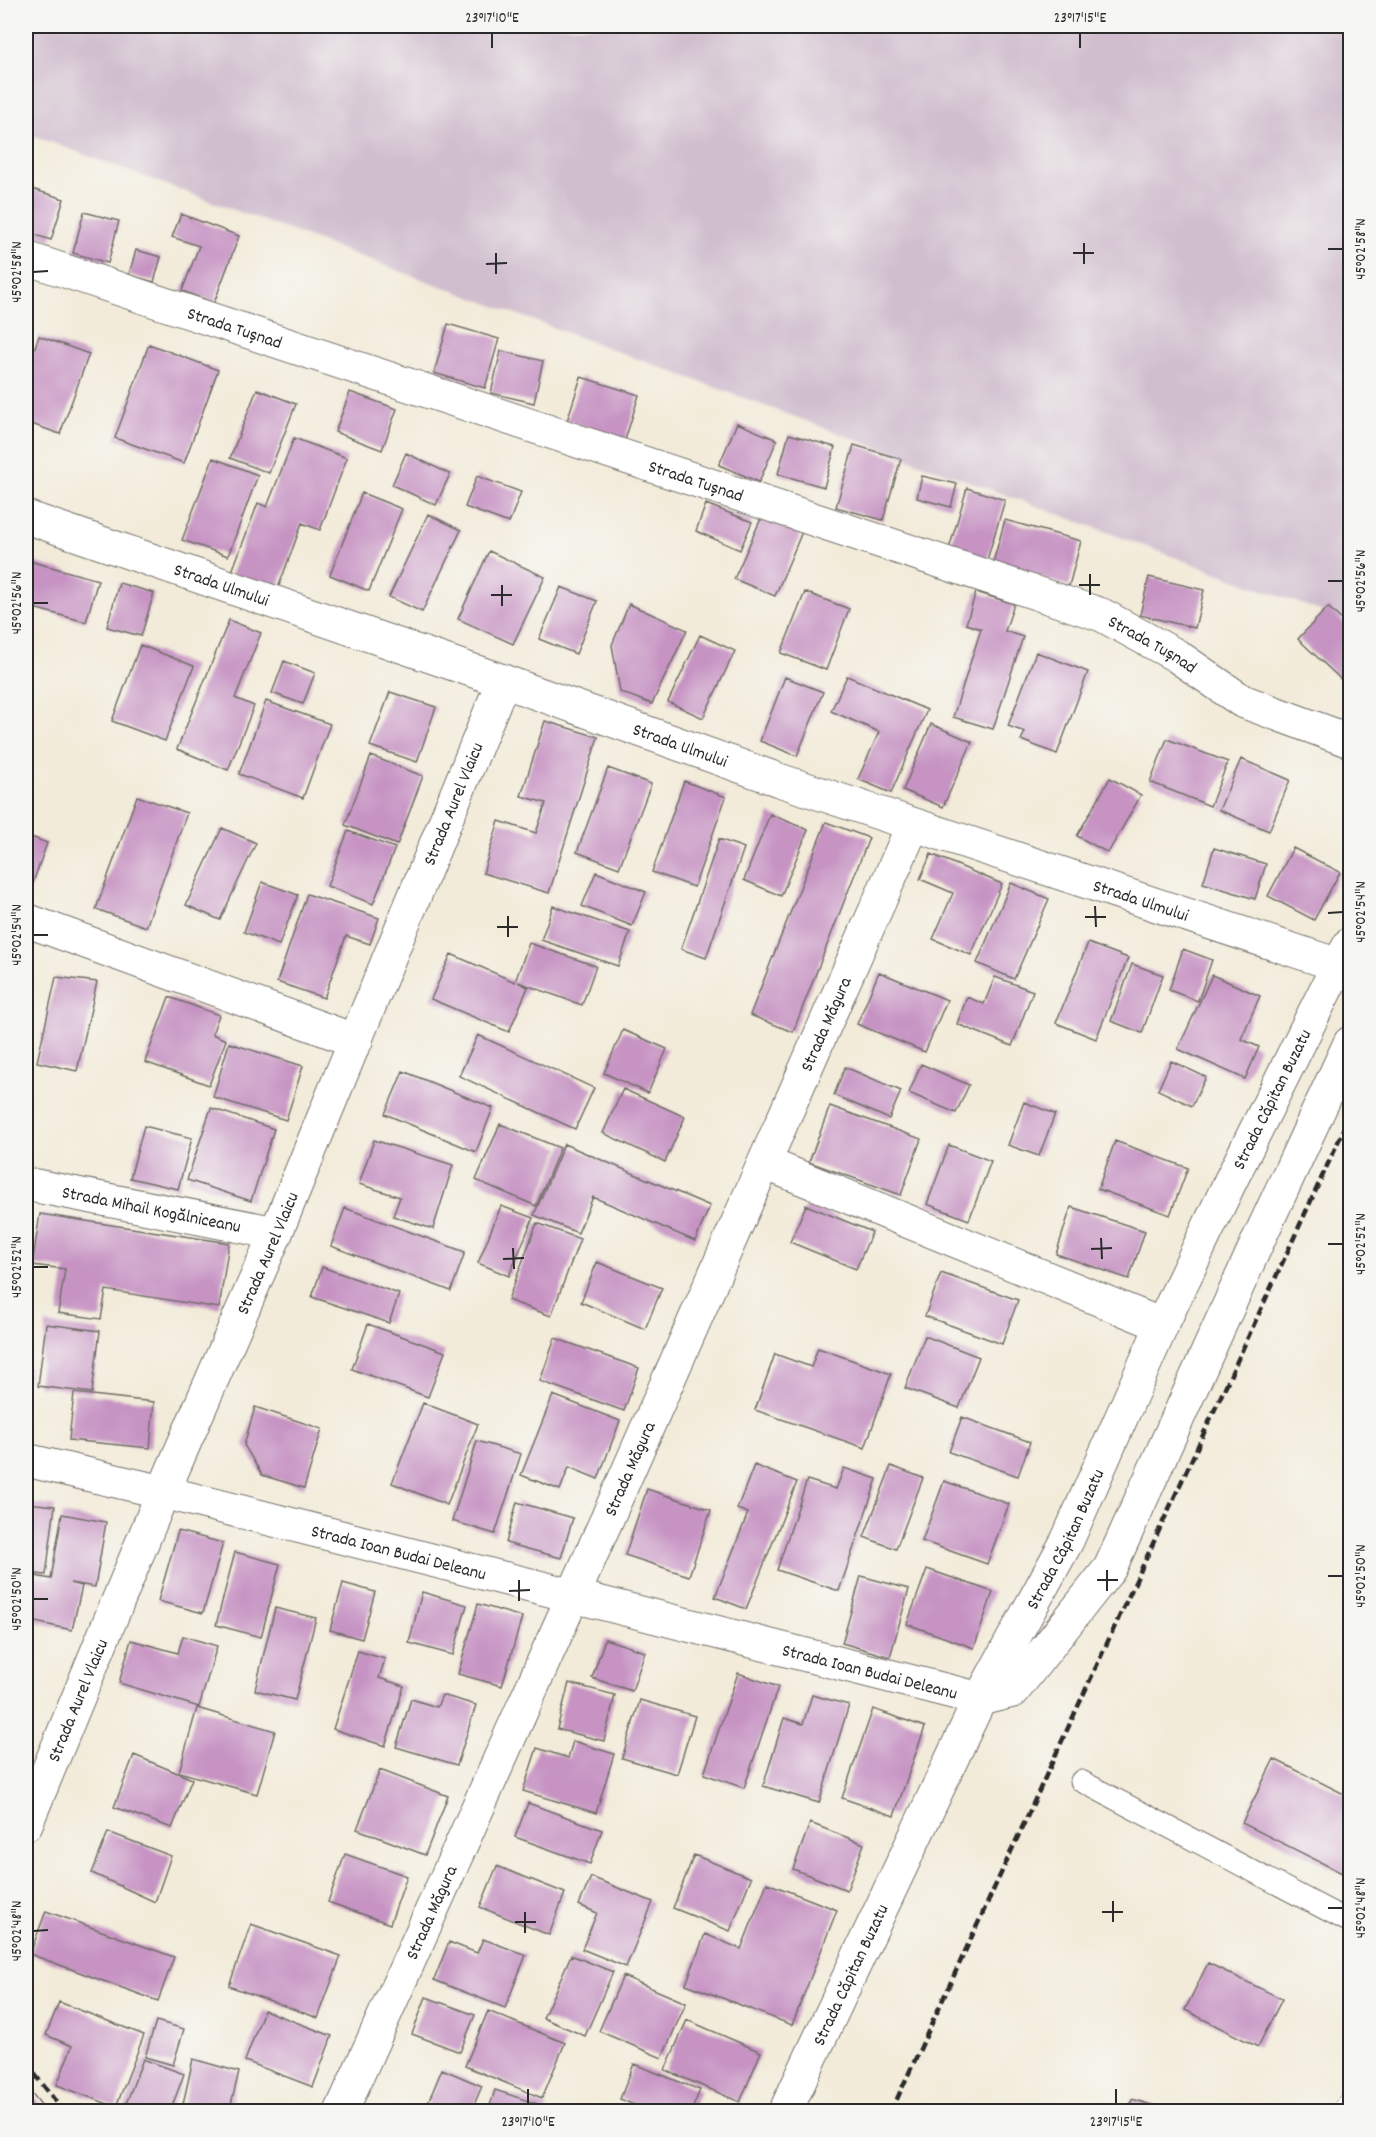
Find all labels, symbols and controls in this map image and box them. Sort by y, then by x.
text: 23°17'10"E [465,8,519,30]
text: 23°17'15"E [1054,8,1106,30]
text: 45°02'58"N [1351,218,1373,280]
text: 45°02'58"N [7,241,29,303]
street label: Strada Tușnad [183,302,285,357]
street label: Strada Tușnad [645,455,746,510]
text: 45°02'56"N [1351,550,1373,612]
street label: Strada Ulmului [170,559,272,615]
text: 45°02'56"N [7,572,29,634]
street label: Strada Tușnad [1103,611,1201,681]
street label: Strada Ulmului [629,719,731,776]
street label: Strada Aurel Vlaicu [418,739,491,870]
street label: Strada Ulmului [1089,875,1191,930]
text: 45°02'54"N [1351,881,1373,943]
text: 45°02'54"N [7,904,29,966]
street label: Strada Măgura [796,973,860,1076]
street label: Strada Căpitan Buzatu [1228,1026,1319,1175]
street label: Strada Mihail Kogălniceanu [59,1181,243,1241]
street label: Strada Aurel Vlaicu [232,1189,307,1319]
text: 45°02'52"N [1351,1213,1373,1275]
text: 45°02'52"N [7,1236,29,1298]
street label: Strada Măgura [600,1418,664,1521]
street label: Strada Căpitan Buzatu [1022,1466,1112,1615]
street label: Strada Ioan Budai Deleanu [308,1520,489,1588]
text: 45°02'50"N [1351,1544,1373,1608]
text: 45°02'50"N [7,1567,29,1631]
street label: Strada Aurel Vlaicu [43,1636,116,1766]
street label: Strada Ioan Budai Deleanu [779,1639,960,1708]
street label: Strada Măgura [401,1862,465,1965]
text: 45°02'48"N [1351,1878,1373,1938]
text: 45°02'48"N [7,1901,29,1961]
street label: Strada Căpitan Buzatu [808,1901,896,2051]
text: 23°17'10"E [501,2112,555,2134]
text: 23°17'15"E [1090,2112,1142,2134]

